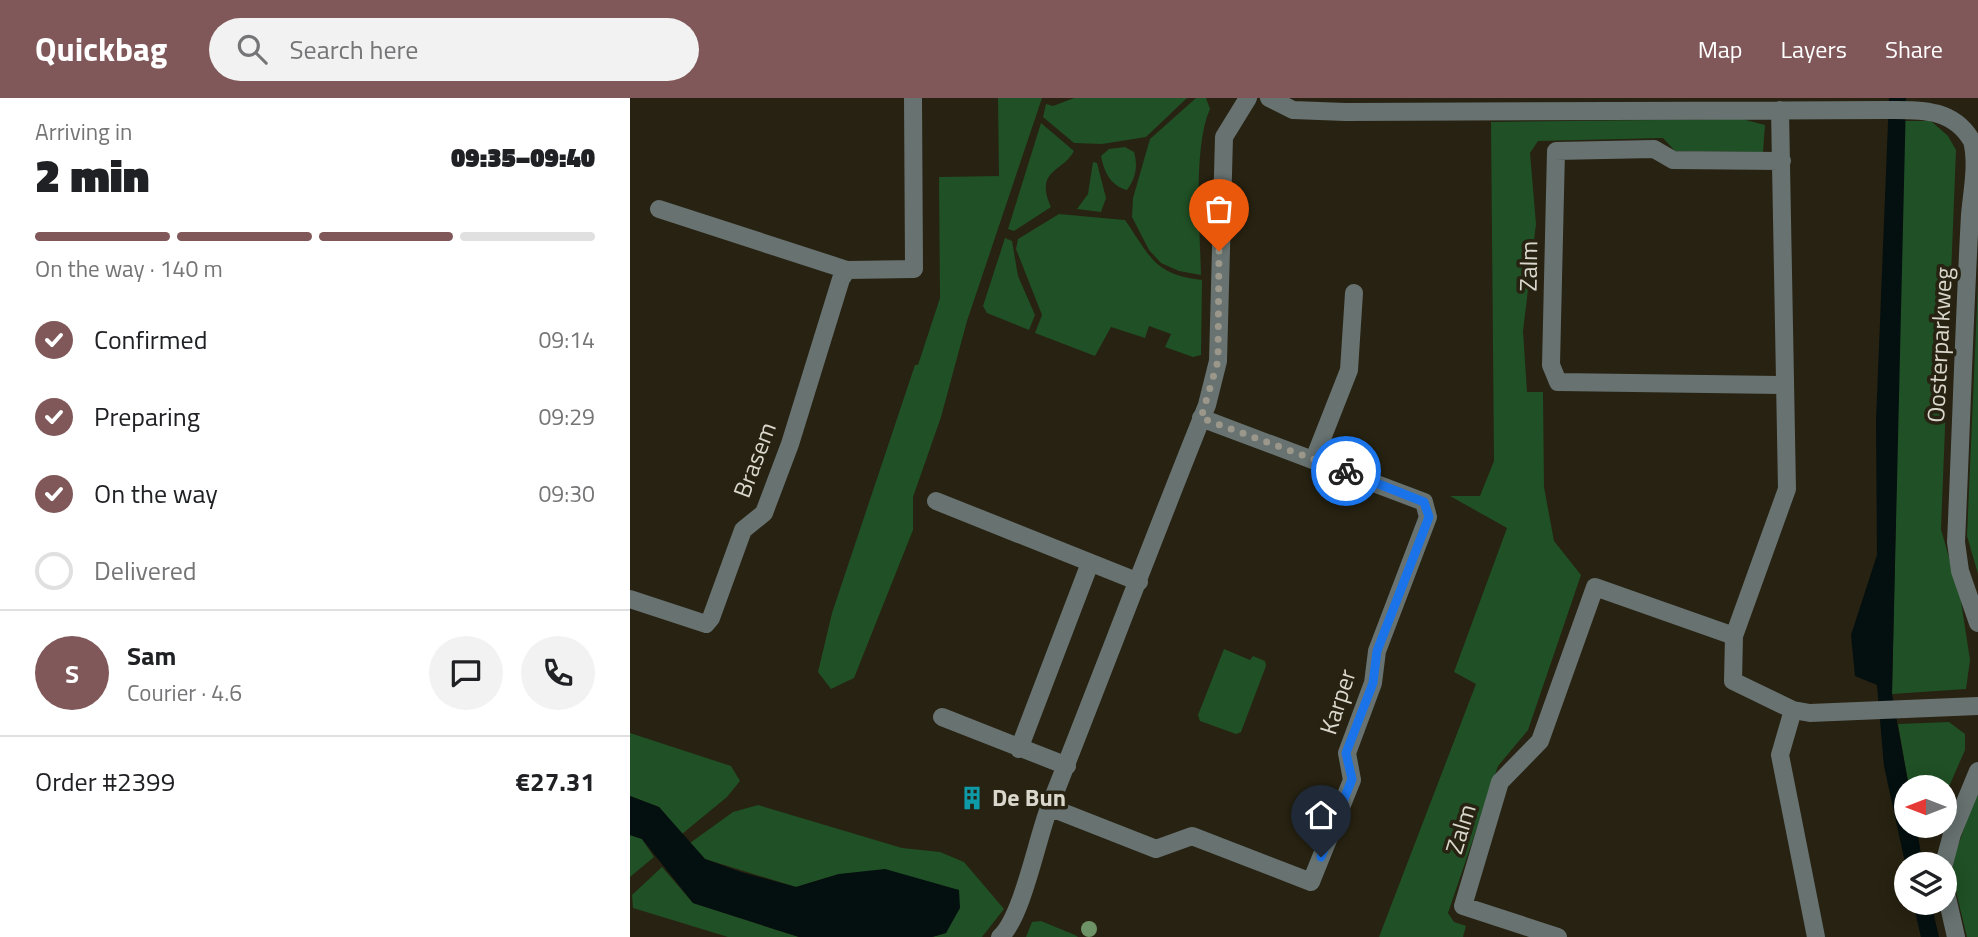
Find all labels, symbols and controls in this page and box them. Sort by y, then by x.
search box [209,18,699,81]
text: Quickbag [35,24,167,74]
icon: search [233,30,271,68]
text: Search here [289,30,418,69]
text: Map [1698,31,1743,67]
text: Layers [1781,31,1847,67]
text: Share [1885,31,1943,67]
text: Arriving in [35,114,132,149]
text: 09:35–09:40 [451,138,595,177]
text: 2 min [35,140,149,210]
pin [1189,179,1249,251]
icon: bag [1200,190,1238,228]
street label: Zalm [1510,240,1546,292]
text: On the way · 140 m [35,251,223,286]
street label: Oosterparkweg [1917,266,1961,424]
text: Confirmed [94,320,208,359]
icon: check [35,321,73,359]
text: 09:14 [538,322,595,357]
text: Preparing [94,397,200,436]
icon: check [35,398,73,436]
text: 09:29 [538,399,595,434]
street label: Brasem [723,417,785,503]
courier [1311,436,1381,506]
icon: bike [1327,452,1365,490]
text: On the way [94,474,218,513]
icon: check [35,475,73,513]
text: 09:30 [538,476,595,511]
text: Delivered [94,551,197,590]
text: Sam [127,636,176,675]
button: chat [429,636,503,710]
button: phone [521,636,595,710]
text: S [65,654,79,693]
street label: Karper [1310,664,1365,739]
text: Courier · 4.6 [127,675,242,710]
text: Order #2399 [35,762,175,801]
text: €27.31 [516,762,595,801]
north arrow [1894,775,1956,838]
map controls [1894,775,1957,915]
place label: De Bun [992,779,1066,815]
building icon: De Bun [958,784,986,812]
pin [1291,785,1351,857]
icon: home [1302,796,1340,834]
street label: Zalm [1435,799,1485,858]
button: layers [1894,852,1957,915]

